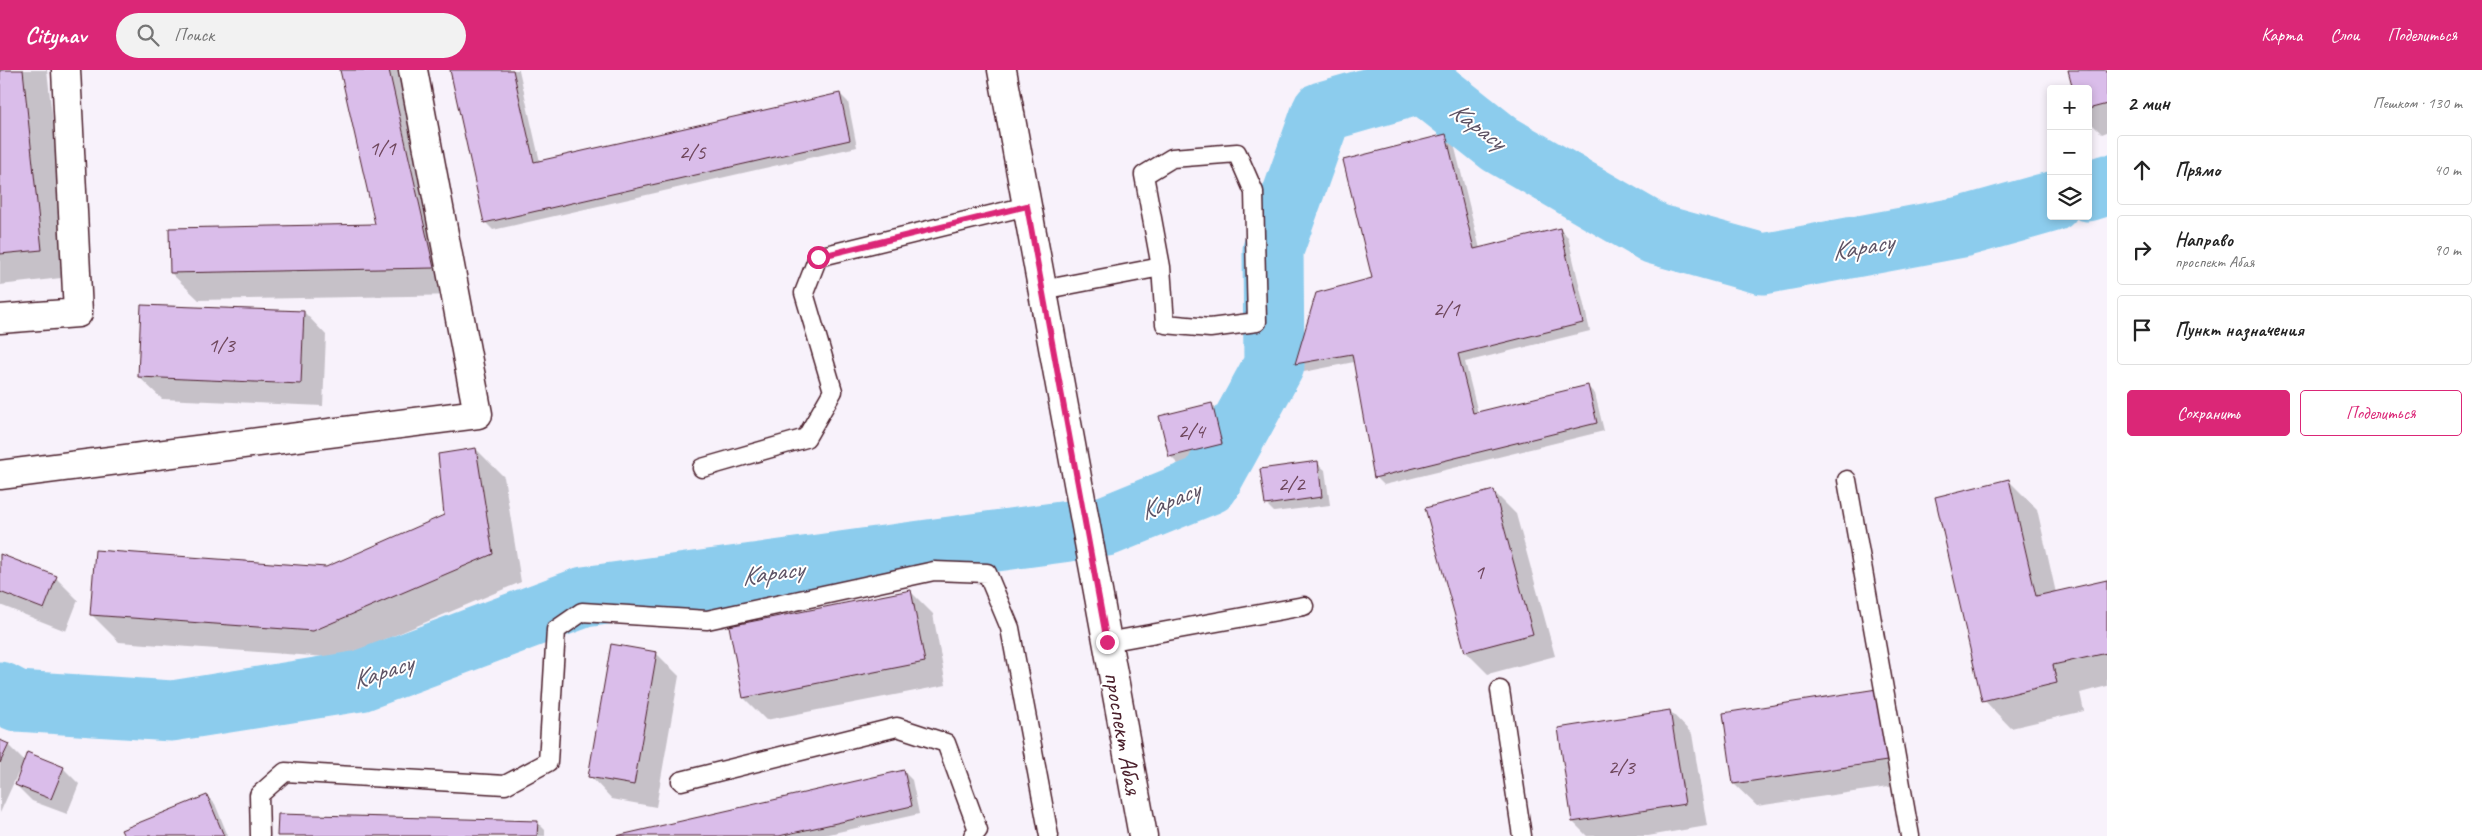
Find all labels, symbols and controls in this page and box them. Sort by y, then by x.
search box [116,13,466,58]
text: Citynav [25,20,86,50]
icon: search [134,21,162,49]
text: Поиск [174,23,214,47]
text: Карта [2261,24,2302,46]
text: Слои [2330,24,2359,46]
text: Поделиться [2387,24,2457,46]
map controls [2047,85,2092,220]
button: + [2047,85,2092,130]
text: 2 мин [2127,90,2170,116]
text: Пешком · 130 m [2373,93,2462,113]
water label: Карасу [1443,94,1515,160]
button: − [2047,130,2092,175]
house number: 1/1 [368,134,397,162]
house number: 2/5 [678,138,707,166]
icon: ahead [2128,156,2156,184]
text: Прямо [2175,158,2220,182]
text: 40 m [2434,160,2461,180]
button: layers [2047,175,2092,220]
water label: Карасу [1829,224,1899,268]
text: Направо [2175,228,2233,252]
icon: right [2128,236,2156,264]
text: 90 m [2434,240,2461,260]
route start [807,246,830,269]
text: проспект Абая [2175,252,2254,272]
house number: 2/1 [1432,295,1461,323]
icon: arrive [2128,316,2156,344]
text: Пункт назначения [2175,318,2304,342]
house number: 1/3 [207,331,237,359]
button: Сохранить [2127,390,2290,436]
button: Поделиться [2300,390,2462,436]
house number: 2/4 [1177,417,1207,445]
house number: 2/2 [1277,470,1307,498]
water label: Карасу [1134,472,1208,528]
water label: Карасу [739,551,809,593]
house number: 1 [1474,558,1485,586]
route end [1096,631,1119,654]
water label: Карасу [348,645,420,697]
street label: проспект Абая [1096,669,1150,798]
house number: 2/3 [1607,753,1637,781]

